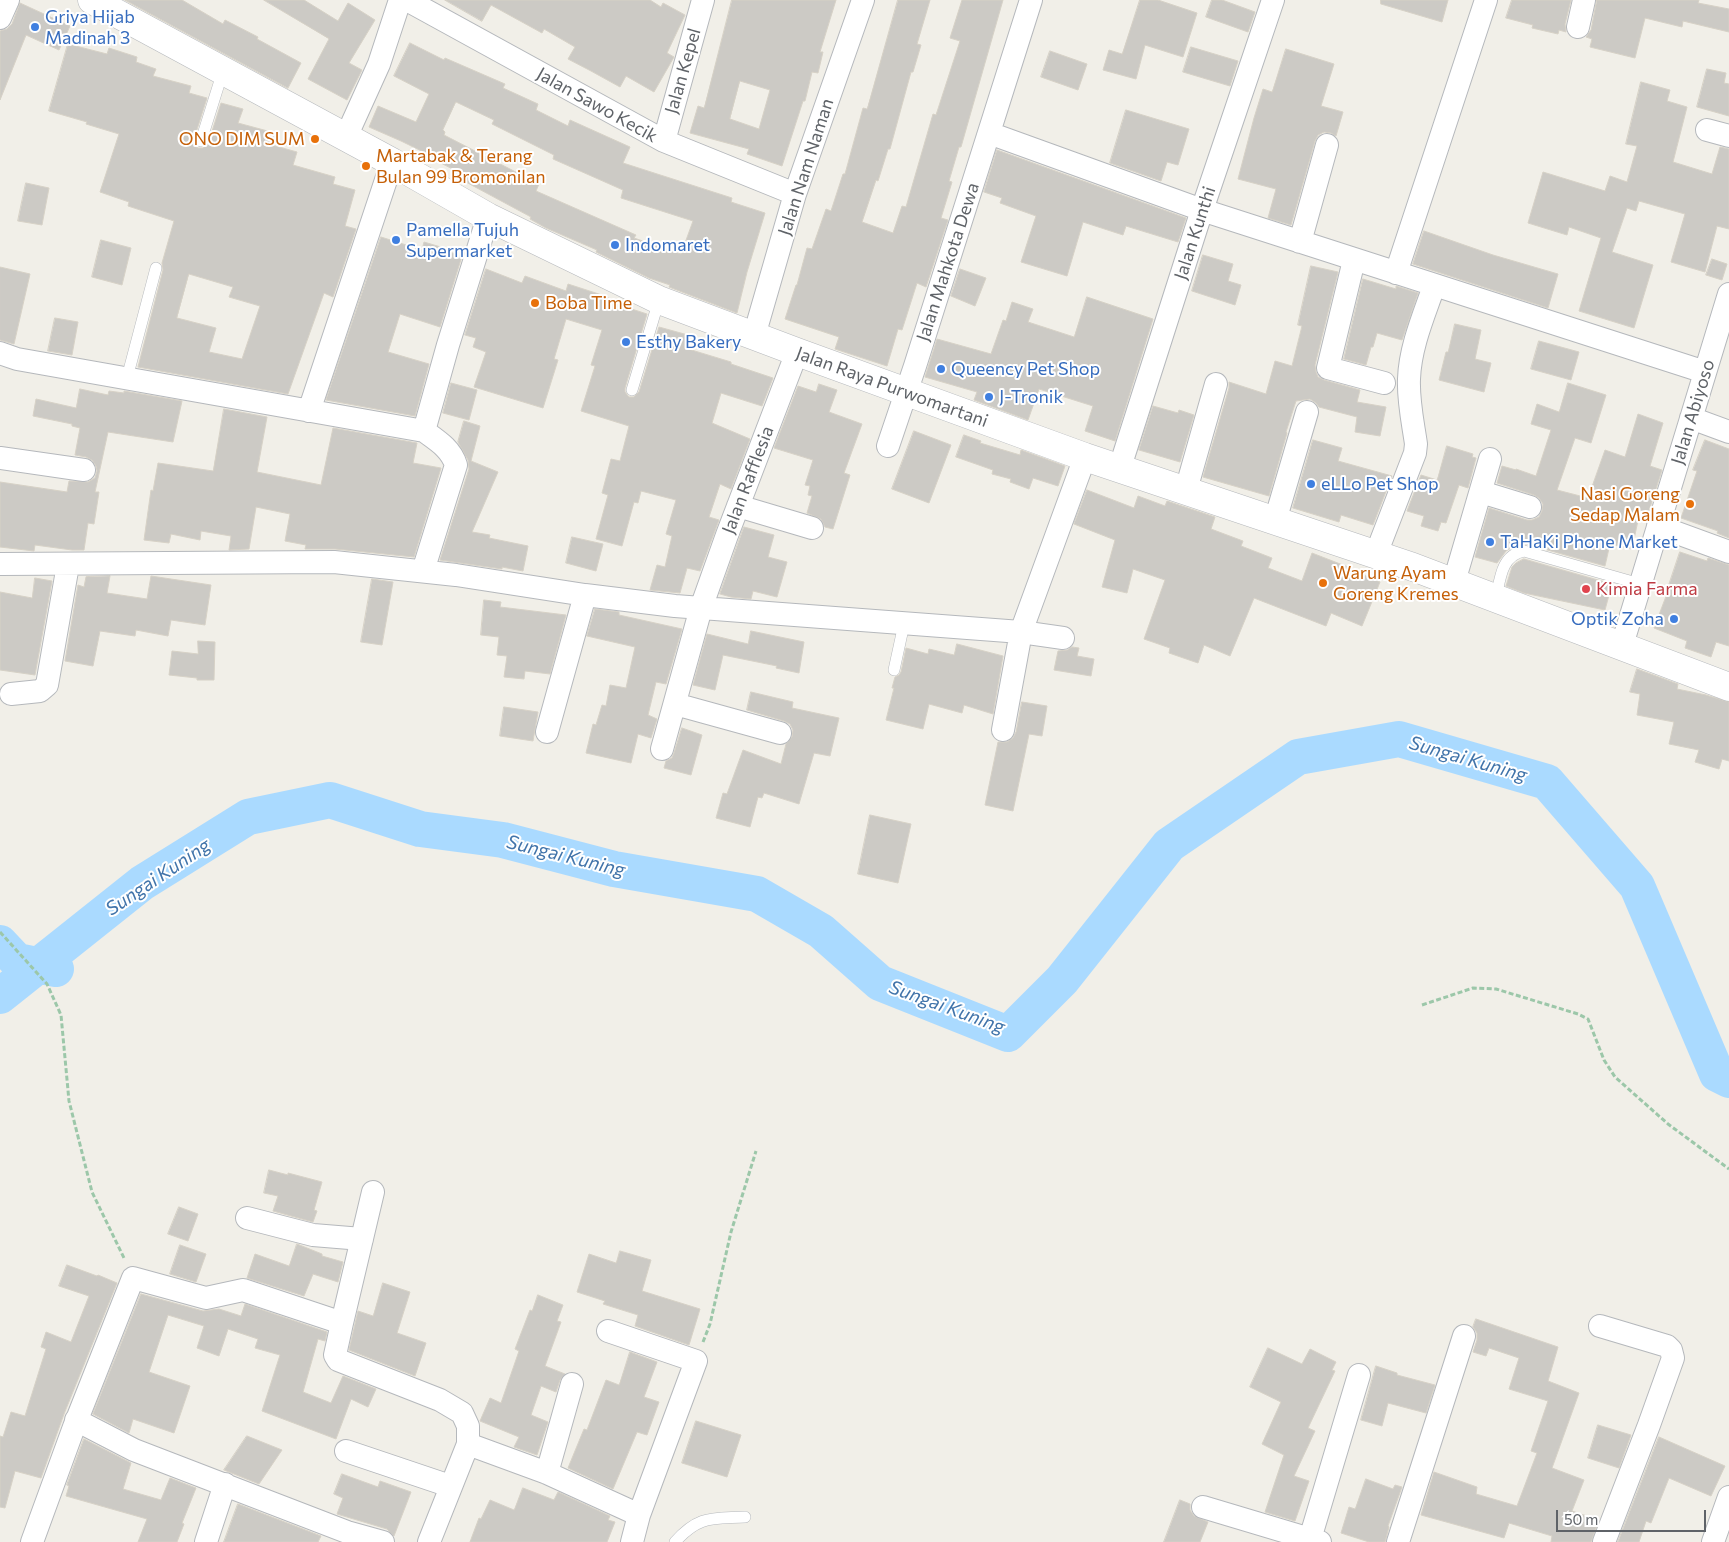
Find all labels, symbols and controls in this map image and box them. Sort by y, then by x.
place label: Griya Hijab Madinah 3 [45,6,135,48]
marker: Griya Hijab Madinah 3 [29,21,41,33]
street label: Jalan Kepel [660,26,706,116]
street label: Jalan Sawo Kecik [533,63,661,147]
street label: Jalan Nam Naman [774,96,838,238]
place label: ONO DIM SUM [179,128,305,150]
marker: ONO DIM SUM [309,133,321,145]
place label: Martabak & Terang Bulan 99 Bromonilan [376,145,546,188]
marker: Martabak & Terang Bulan 99 Bromonilan [360,160,372,172]
street label: Jalan Mahkota Dewa [912,180,984,344]
street label: Jalan Kunthi [1170,184,1220,282]
place label: Pamella Tujuh Supermarket [406,219,519,262]
marker: Pamella Tujuh Supermarket [390,234,402,246]
place label: Indomaret [625,234,710,256]
marker: Indomaret [609,239,621,251]
place label: Boba Time [545,292,632,314]
marker: Boba Time [529,297,541,309]
place label: Esthy Bakery [636,331,741,353]
marker: Esthy Bakery [620,336,632,348]
street label: Jalan Raya Purwomartani [793,342,991,432]
street label: Jalan Abiyoso [1667,357,1719,467]
place label: Queency Pet Shop [951,358,1100,380]
marker: Queency Pet Shop [935,363,947,375]
place label: J-Tronik [999,386,1063,408]
marker: J-Tronik [983,391,995,403]
street label: Jalan Rafflesia [718,423,778,537]
place label: eLLo Pet Shop [1321,473,1439,495]
marker: eLLo Pet Shop [1305,478,1317,490]
place label: Nasi Goreng Sedap Malam [1570,483,1680,526]
marker: Nasi Goreng Sedap Malam [1684,498,1696,510]
place label: TaHaKi Phone Market [1500,531,1678,553]
marker: TaHaKi Phone Market [1484,536,1496,548]
place label: Warung Ayam Goreng Kremes [1333,562,1459,604]
marker: Warung Ayam Goreng Kremes [1317,577,1329,589]
place label: Kimia Farma [1596,578,1698,600]
marker: Kimia Farma [1580,583,1592,595]
place label: Optik Zoha [1571,608,1664,630]
marker: Optik Zoha [1668,613,1680,625]
water label: Sungai Kuning [1407,731,1529,787]
water label: Sungai Kuning [504,830,628,882]
water label: Sungai Kuning [101,834,215,920]
water label: Sungai Kuning [886,976,1008,1038]
scale bar [1559,1500,1709,1532]
text: 50 m [1564,1510,1598,1528]

